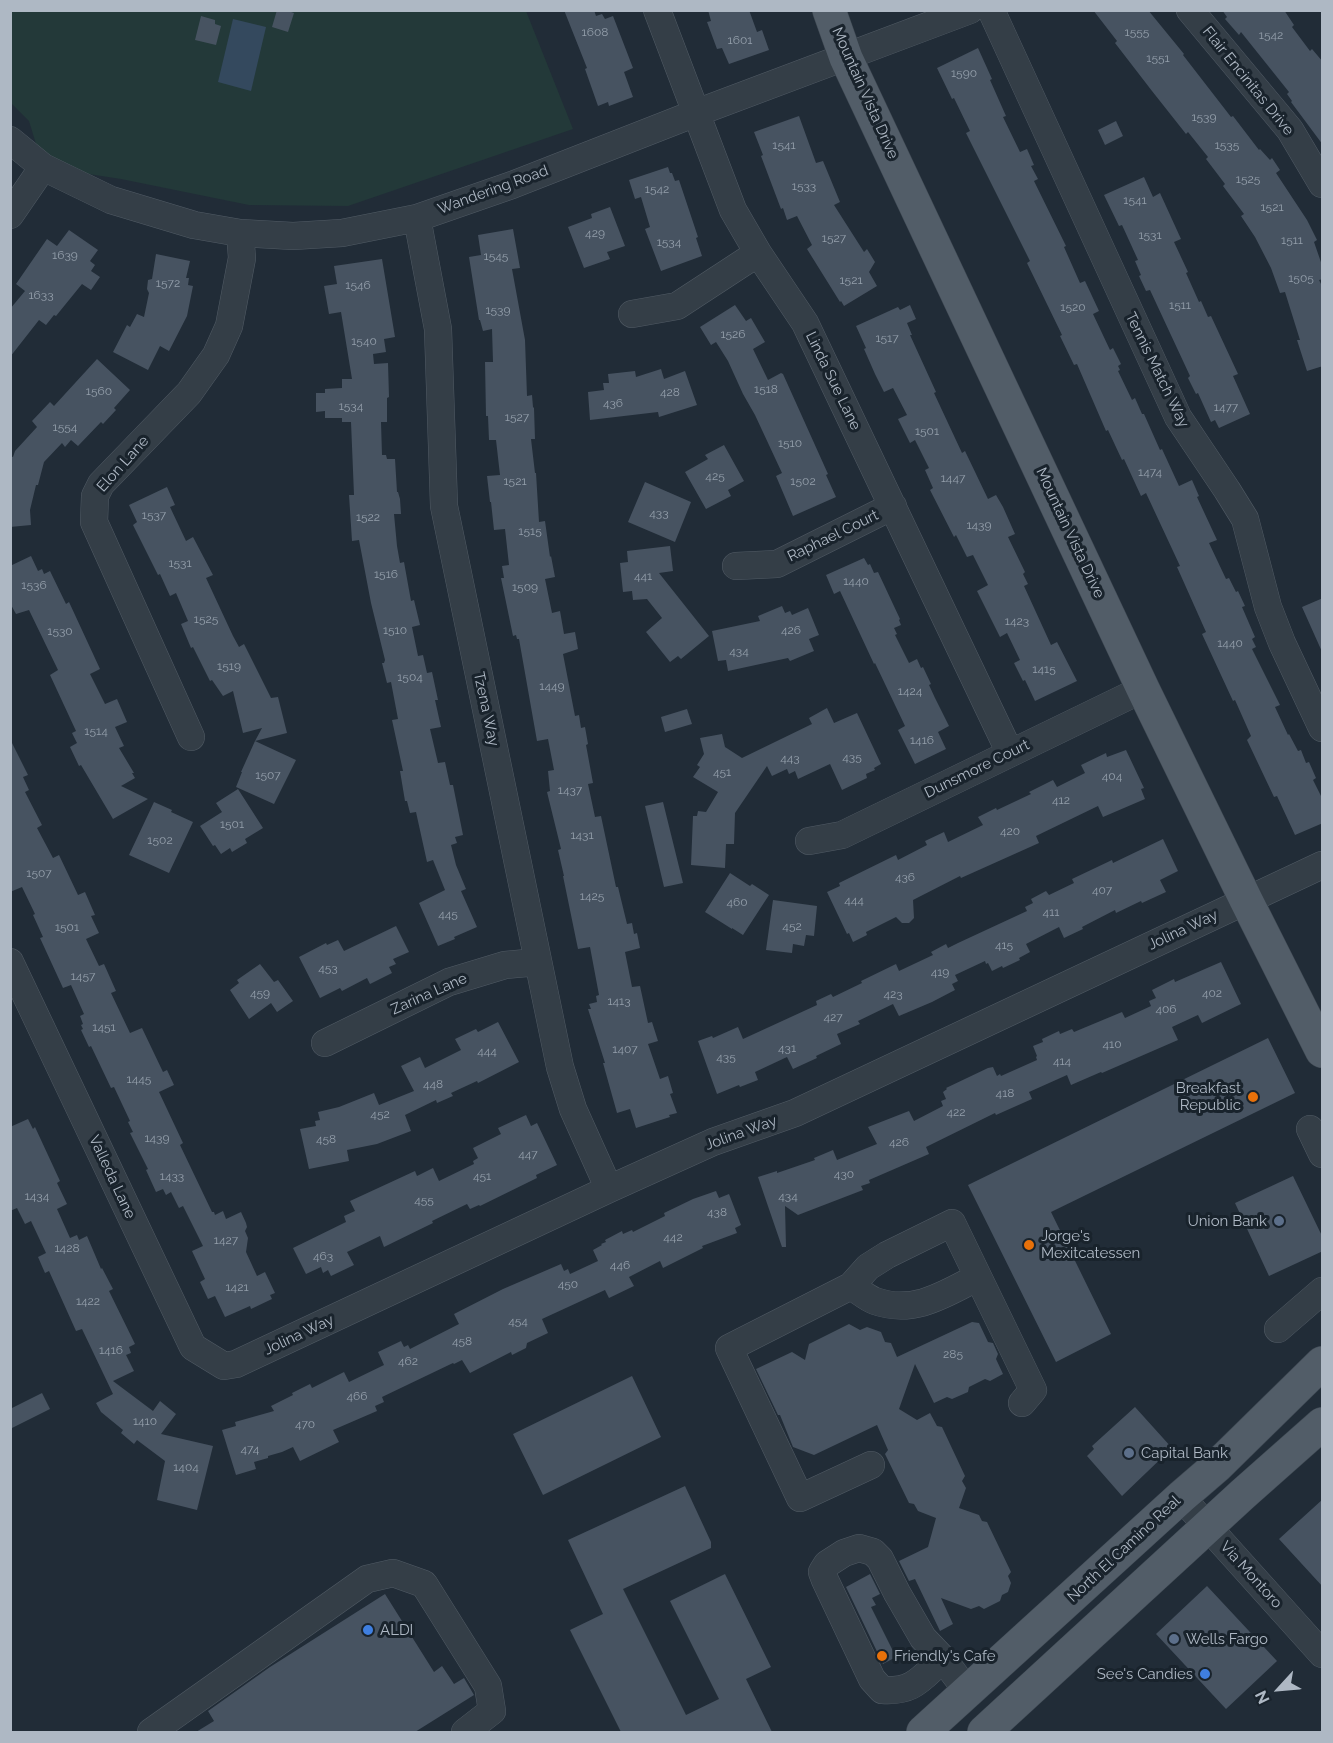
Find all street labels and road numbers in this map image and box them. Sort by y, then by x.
street label: Flair Encinitas Drive [1199,23,1297,139]
street label: Mountain Vista Drive [828,24,902,162]
street label: Wandering Road [435,162,551,218]
street label: Tennis Match Way [1121,309,1193,431]
street label: Linda Sue Lane [801,329,865,433]
street label: Elon Lane [93,432,153,496]
street label: Mountain Vista Drive [1032,465,1108,601]
street label: Raphael Court [784,506,882,566]
street label: Tzena Way [469,670,503,748]
street label: Dunsmore Court [922,736,1032,802]
street label: Jolina Way [1145,906,1221,954]
street label: Zarina Lane [388,969,470,1019]
street label: Jolina Way [703,1112,779,1154]
street label: Valleda Lane [85,1132,139,1222]
street label: Jolina Way [261,1311,337,1359]
street label: North El Camino Real [1064,1492,1184,1606]
street label: Via Montoro [1216,1538,1286,1612]

